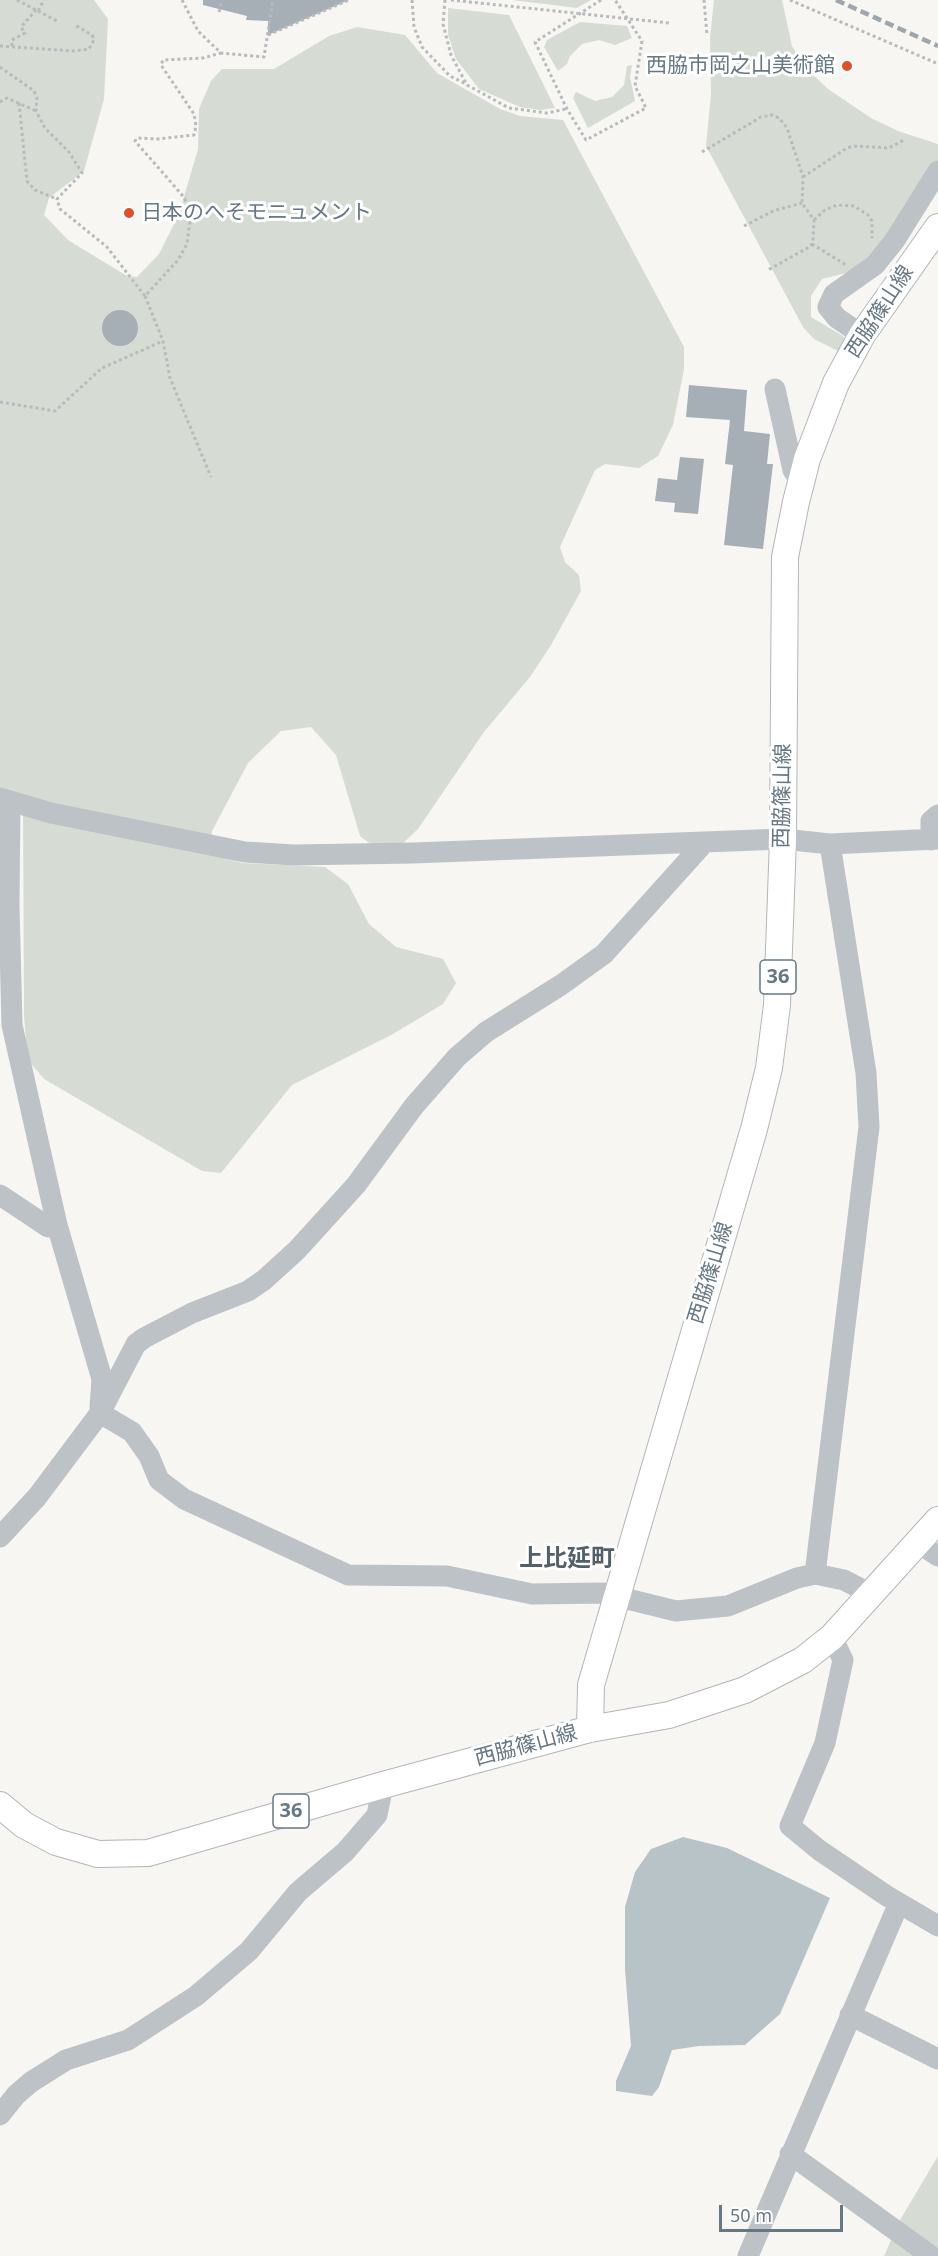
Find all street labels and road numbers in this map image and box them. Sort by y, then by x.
street label: 西脇篠山線 [841,261,919,363]
street label: 西脇篠山線 [769,743,797,849]
road number: 36 [760,960,796,994]
street label: 西脇篠山線 [684,1219,738,1327]
street label: 西脇篠山線 [472,1720,580,1772]
road number: 36 [273,1794,309,1828]

